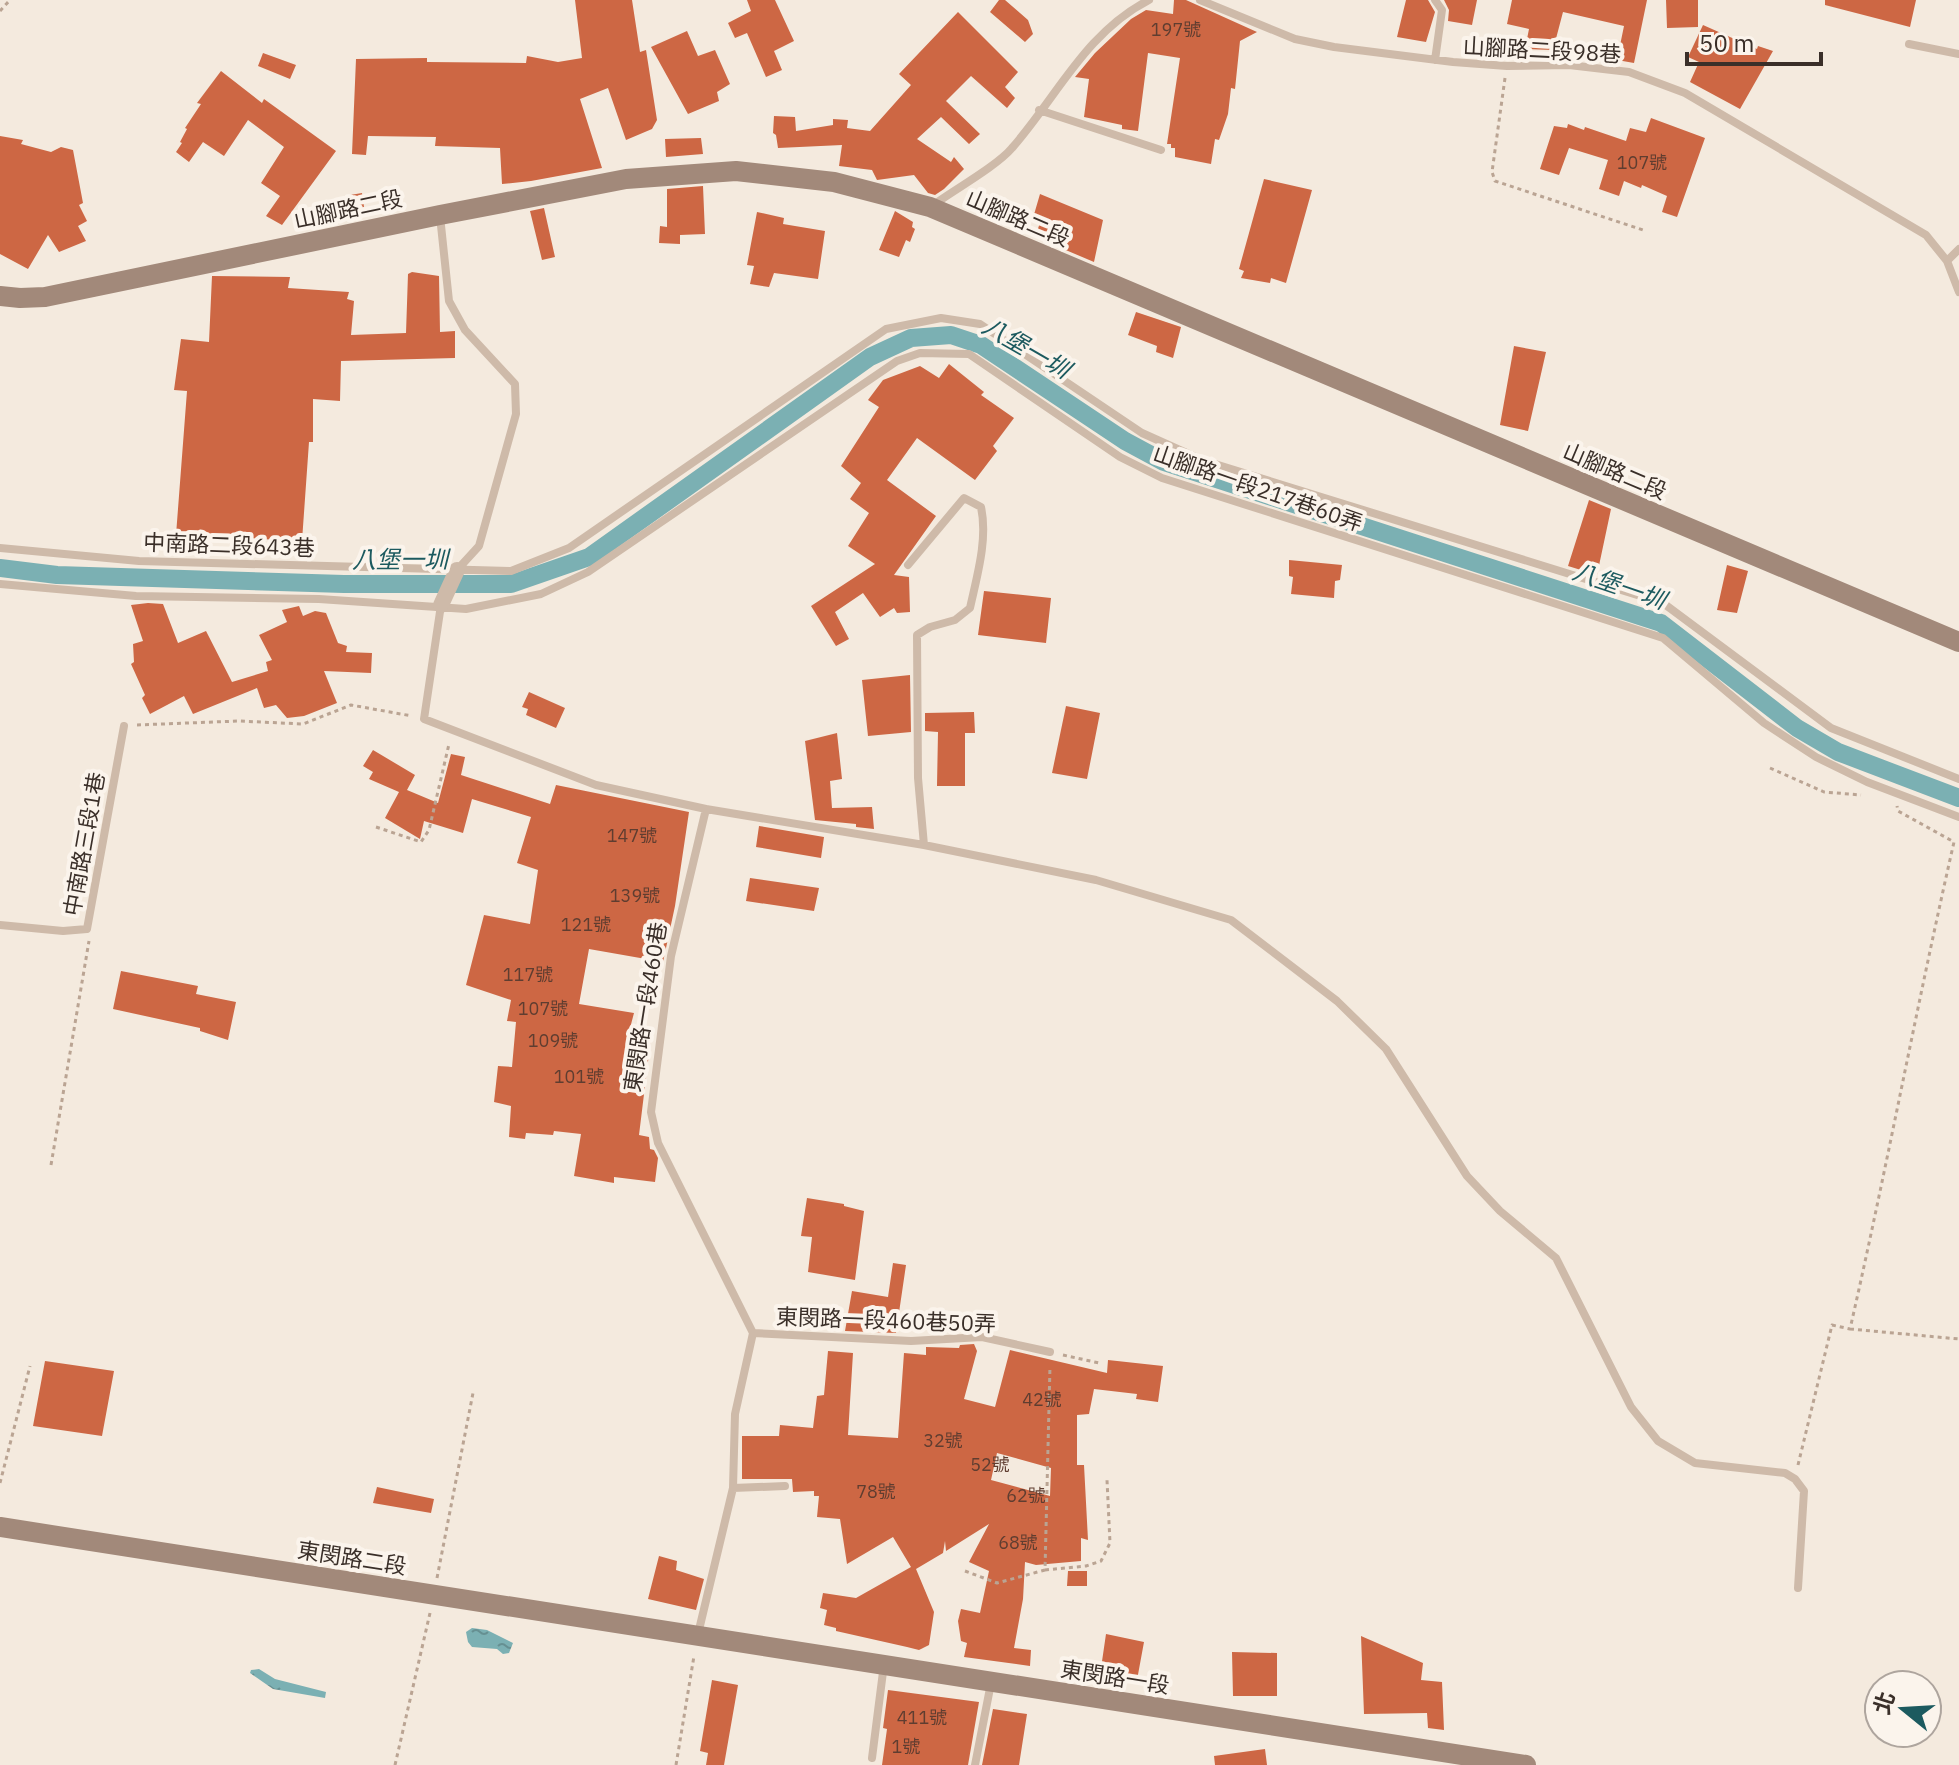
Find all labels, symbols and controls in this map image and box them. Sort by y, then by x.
scale bar [1687,16,1821,66]
house number: 197號 [1151,18,1201,41]
text: 50 m [1699,27,1754,59]
street label: 山腳路二段98巷 [1462,31,1622,68]
house number: 107號 [1617,151,1667,174]
street label: 山腳路二段 [291,183,405,234]
street label: 山腳路二段 [962,183,1074,252]
water label: 八堡一圳 [977,309,1079,386]
street label: 山腳路二段 [1559,436,1671,505]
street label: 山腳路一段217巷60弄 [1149,438,1367,537]
street label: 中南路二段643巷 [143,527,315,562]
water label: 八堡一圳 [352,543,451,575]
water label: 八堡一圳 [1569,554,1673,617]
street label: 中南路三段1巷 [57,770,110,918]
house number: 147號 [607,824,657,847]
house number: 139號 [610,884,660,907]
house number: 121號 [561,913,611,936]
street label: 東閔路一段460巷 [617,920,672,1094]
house number: 117號 [503,963,553,986]
house number: 107號 [518,997,568,1020]
house number: 109號 [528,1029,578,1052]
house number: 101號 [554,1065,604,1088]
street label: 東閔路一段460巷50弄 [776,1301,996,1338]
house number: 42號 [1022,1388,1062,1411]
house number: 32號 [923,1429,963,1452]
house number: 52號 [970,1453,1010,1476]
house number: 78號 [856,1480,896,1503]
house number: 62號 [1006,1484,1046,1507]
house number: 68號 [998,1531,1038,1554]
street label: 東閔路二段 [295,1535,409,1580]
street label: 東閔路一段 [1058,1654,1172,1699]
north arrow [1863,1669,1943,1749]
text: 北 [1866,1688,1901,1718]
house number: 411號 [897,1706,947,1729]
house number: 1號 [892,1735,920,1758]

